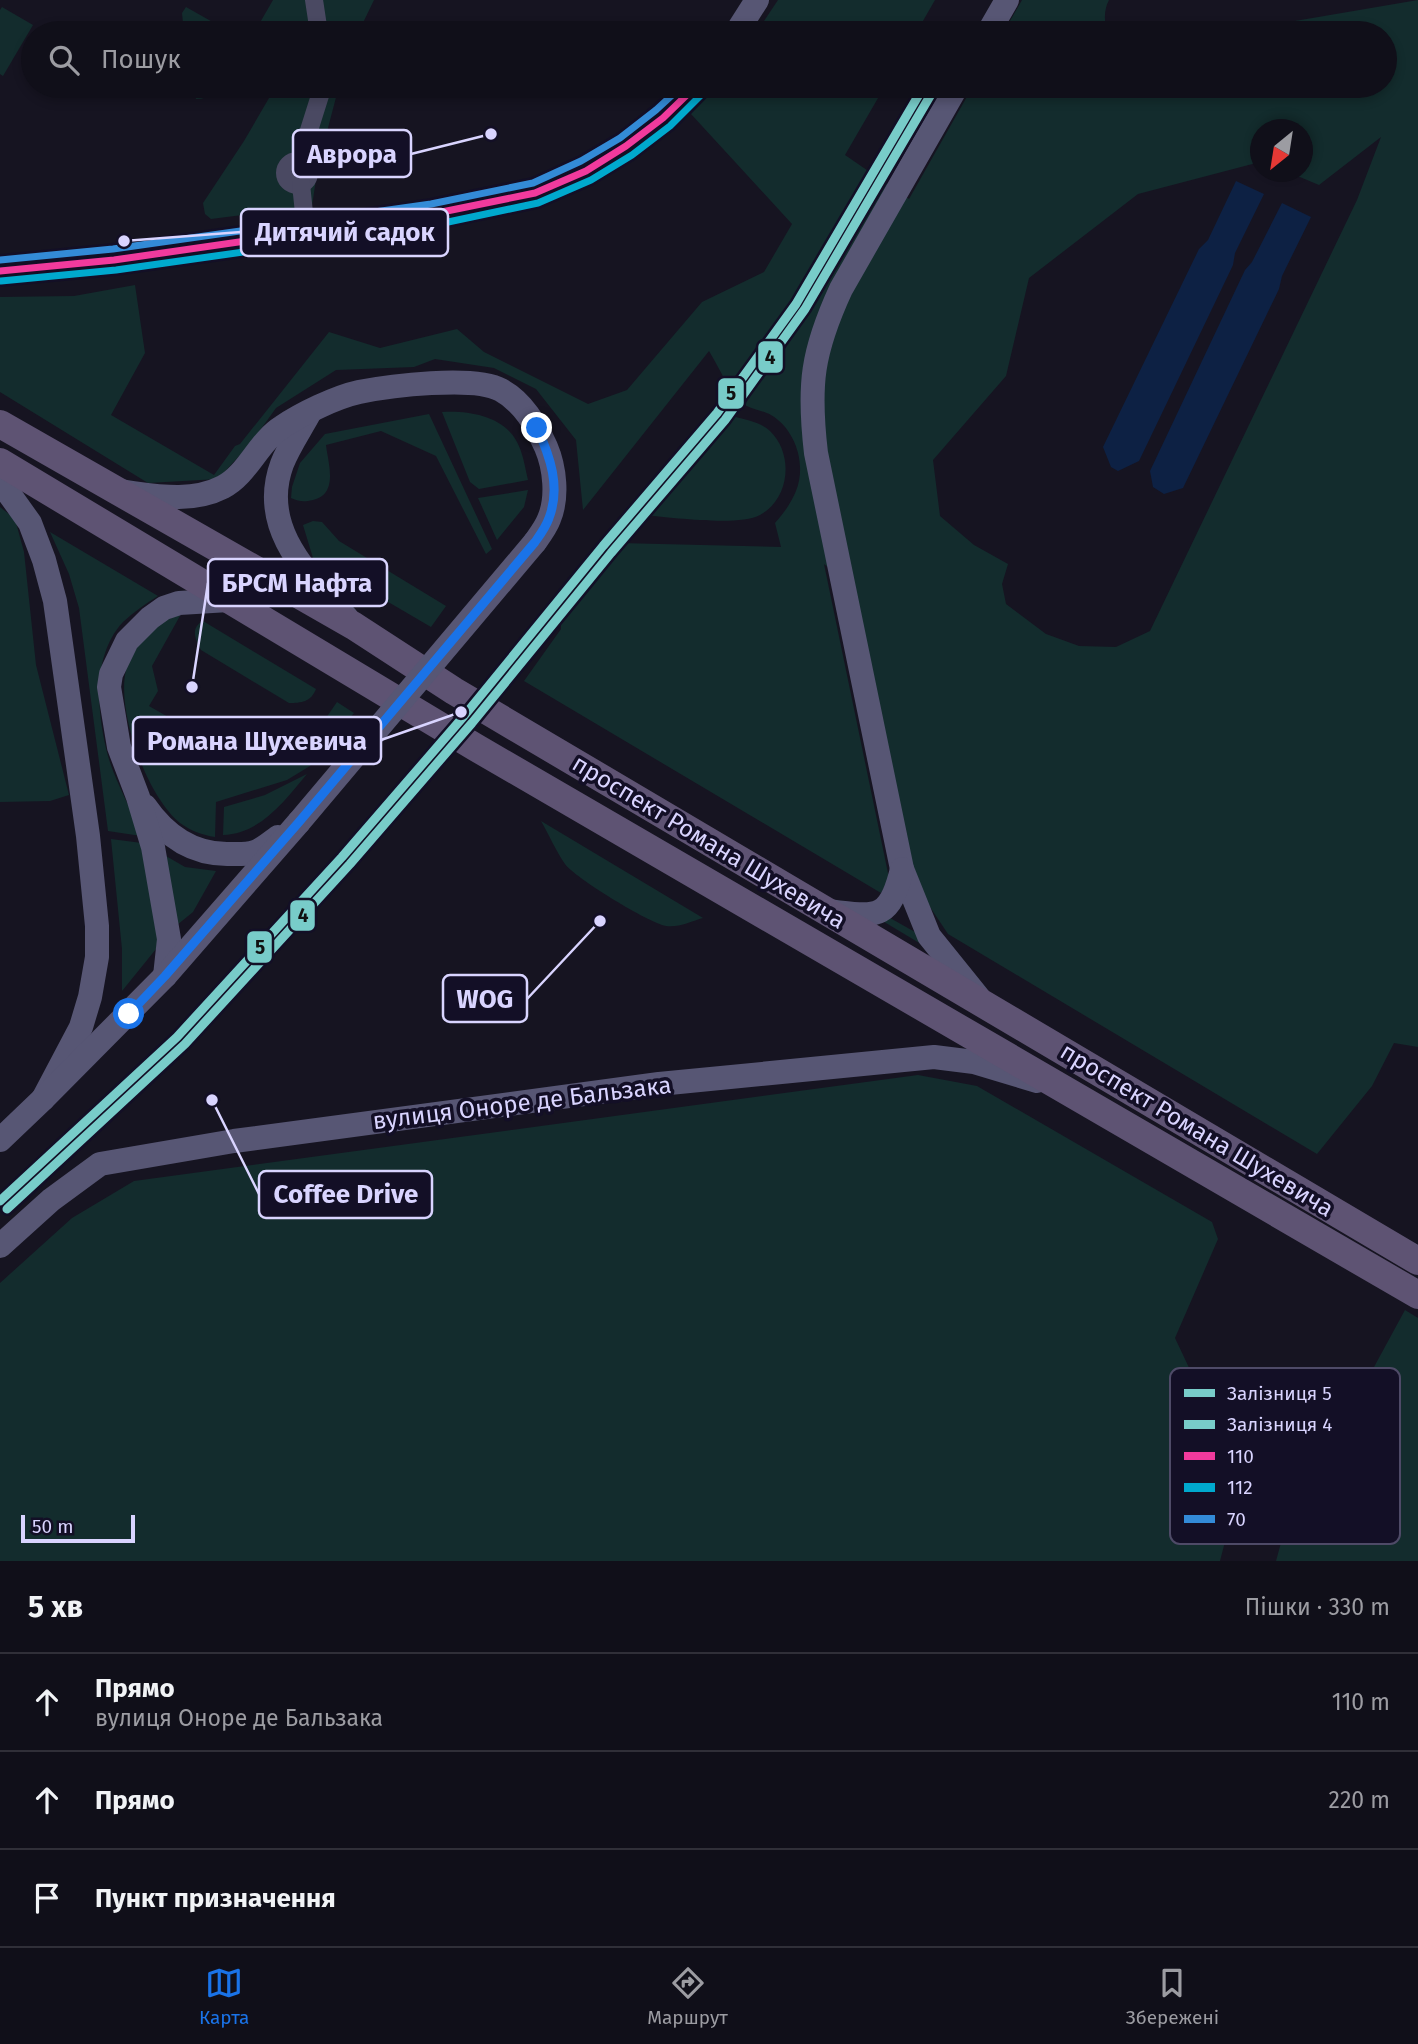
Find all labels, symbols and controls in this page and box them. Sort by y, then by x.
search box [21,21,1397,98]
icon: search [45,41,83,79]
text: Пошук [101,44,181,75]
north arrow [1250,119,1313,182]
callout: Аврора [293,130,411,177]
text: Аврора [306,139,397,170]
callout: Дитячий садок [241,209,448,256]
text: Дитячий садок [254,217,435,248]
line badge: 4 [757,340,784,374]
text: 4 [765,346,776,369]
line badge: 5 [717,377,745,410]
text: 5 [726,382,736,405]
route end [521,412,552,443]
callout: БРСМ Нафта [208,559,387,606]
text: БРСМ Нафта [222,568,372,599]
callout: Романа Шухевича [133,717,381,764]
text: Романа Шухевича [147,726,367,757]
street label: проспект Романа Шухевича [567,749,851,935]
line badge: 4 [289,899,316,932]
text: 4 [298,904,309,927]
line badge: 5 [246,930,273,964]
text: 5 [255,936,265,959]
callout: WOG [443,975,527,1022]
text: WOG [457,984,513,1015]
route start [113,998,144,1029]
street label: проспект Романа Шухевича [1055,1037,1339,1223]
street label: вулиця Оноре де Бальзака [371,1071,673,1135]
callout: Coffee Drive [259,1171,432,1218]
text: Coffee Drive [274,1179,418,1210]
legend [1170,1368,1400,1544]
text: Залізниця 5 [1227,1382,1332,1405]
text: Залізниця 4 [1227,1413,1332,1436]
text: 110 [1227,1445,1254,1468]
text: 112 [1227,1476,1253,1499]
text: 70 [1227,1508,1246,1531]
scale bar [21,1512,135,1544]
text: 50 m [32,1515,73,1538]
text: 5 хв [28,1589,83,1625]
text: Пішки · 330 m [1245,1593,1390,1621]
text: Прямо [95,1673,175,1704]
icon: ahead [28,1683,66,1721]
text: 110 m [1332,1688,1390,1716]
text: вулиця Оноре де Бальзака [95,1704,383,1732]
icon: ahead [28,1781,66,1819]
text: Прямо [95,1785,175,1816]
text: 220 m [1329,1786,1390,1814]
icon: arrive [28,1879,66,1917]
text: Пункт призначення [95,1883,336,1914]
tab: Карта [199,1964,249,2029]
tab: Маршрут [647,1964,728,2029]
tab: Збережені [1126,1964,1219,2029]

